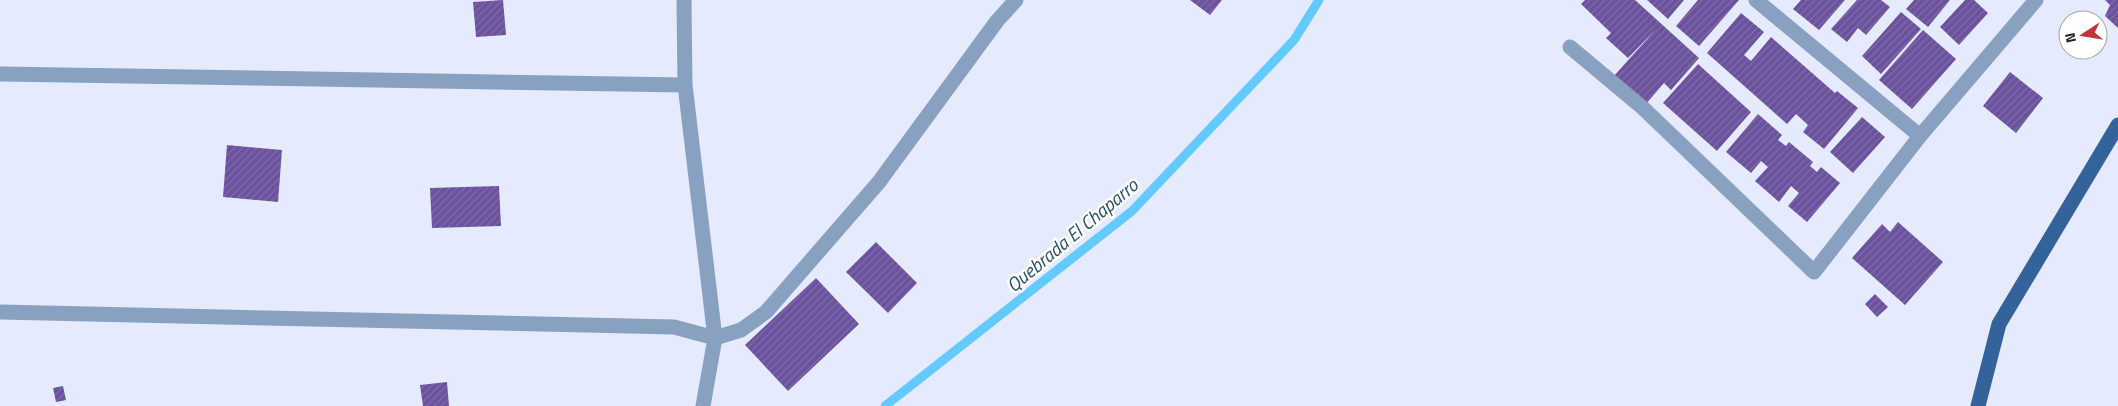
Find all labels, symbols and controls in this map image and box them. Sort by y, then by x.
north arrow [2058,10,2108,60]
text: N [2059,31,2081,45]
water label: Quebrada El Chaparro [999,170,1145,299]

